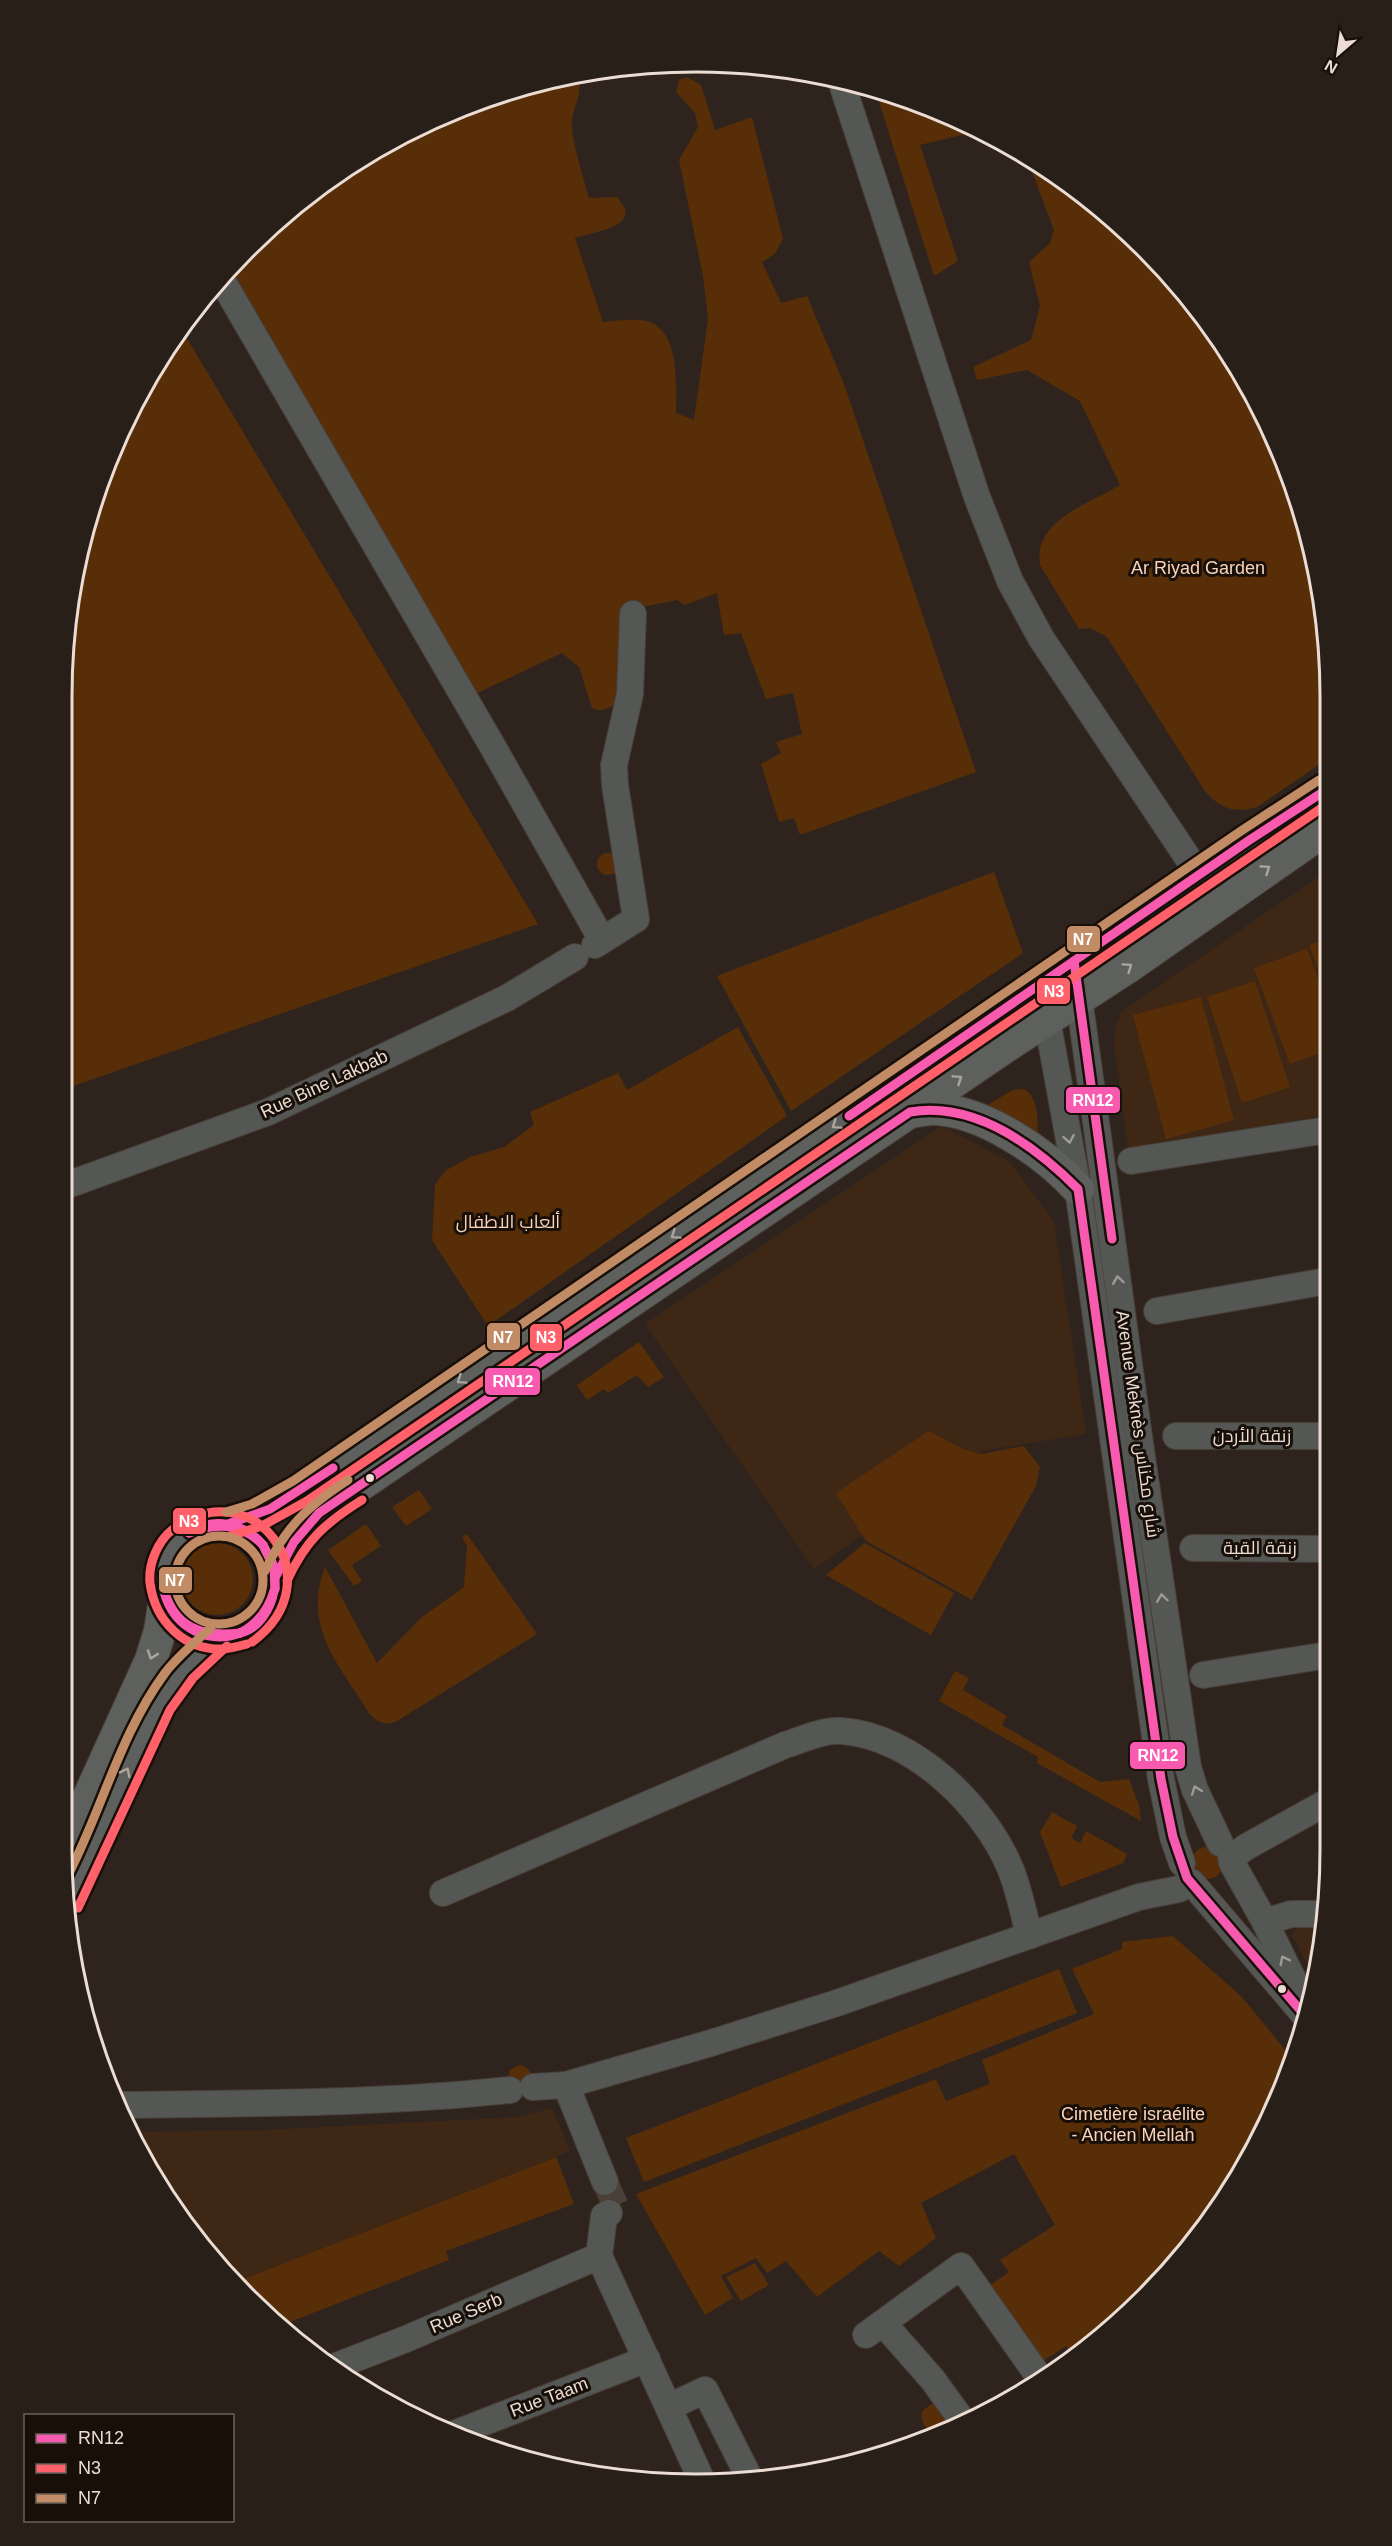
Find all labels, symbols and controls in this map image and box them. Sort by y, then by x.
north arrow [1308,24,1368,84]
text: N [1322,56,1340,77]
park label: Ar Riyad Garden [1131,558,1265,578]
one-way arrow [1260,865,1270,877]
line badge: N7 [1066,925,1101,953]
text: N7 [1073,931,1093,948]
one-way arrow [1121,963,1132,974]
line badge: N3 [1036,977,1071,1005]
text: N3 [1044,983,1064,1000]
street label: Rue Bine Lakbab [257,1046,391,1122]
one-way arrow [951,1075,962,1086]
line badge: RN12 [1065,1086,1121,1114]
text: RN12 [1073,1092,1114,1109]
one-way arrow [831,1118,842,1129]
one-way arrow [1062,1134,1075,1144]
park label: ألعاب الاطفال [456,1211,560,1233]
one-way arrow [670,1228,681,1239]
one-way arrow [1113,1275,1125,1284]
street label: Avenue Meknès شارع مكناس [1110,1309,1164,1539]
line badge: N7 [486,1322,521,1351]
line badge: N3 [529,1323,563,1352]
text: N7 [493,1329,513,1346]
text: N3 [536,1329,556,1346]
line badge: RN12 [484,1367,541,1396]
one-way arrow [457,1373,468,1384]
text: RN12 [493,1373,534,1390]
street label: زنقة الأردن [1213,1426,1291,1447]
unlabelled marker [364,1472,376,1484]
line badge: N3 [172,1507,207,1535]
text: N3 [179,1513,199,1530]
street label: زنقة القبة [1223,1538,1297,1559]
line badge: N7 [158,1566,193,1594]
text: N7 [165,1572,185,1589]
one-way arrow [1157,1593,1169,1602]
one-way arrow [146,1649,159,1660]
line badge: RN12 [1129,1741,1186,1770]
text: RN12 [1138,1747,1179,1764]
one-way arrow [118,1768,130,1779]
one-way arrow [1190,1785,1203,1795]
one-way arrow [1280,1956,1292,1967]
unlabelled marker [1276,1983,1288,1995]
park label: Cimetière israélite - Ancien Mellah [1061,2104,1205,2145]
street label: Rue Serb [427,2289,505,2337]
street label: Rue Taam [507,2373,591,2421]
legend [24,2414,234,2522]
text: RN12 [78,2428,124,2448]
text: N3 [78,2458,101,2478]
text: N7 [78,2488,101,2508]

